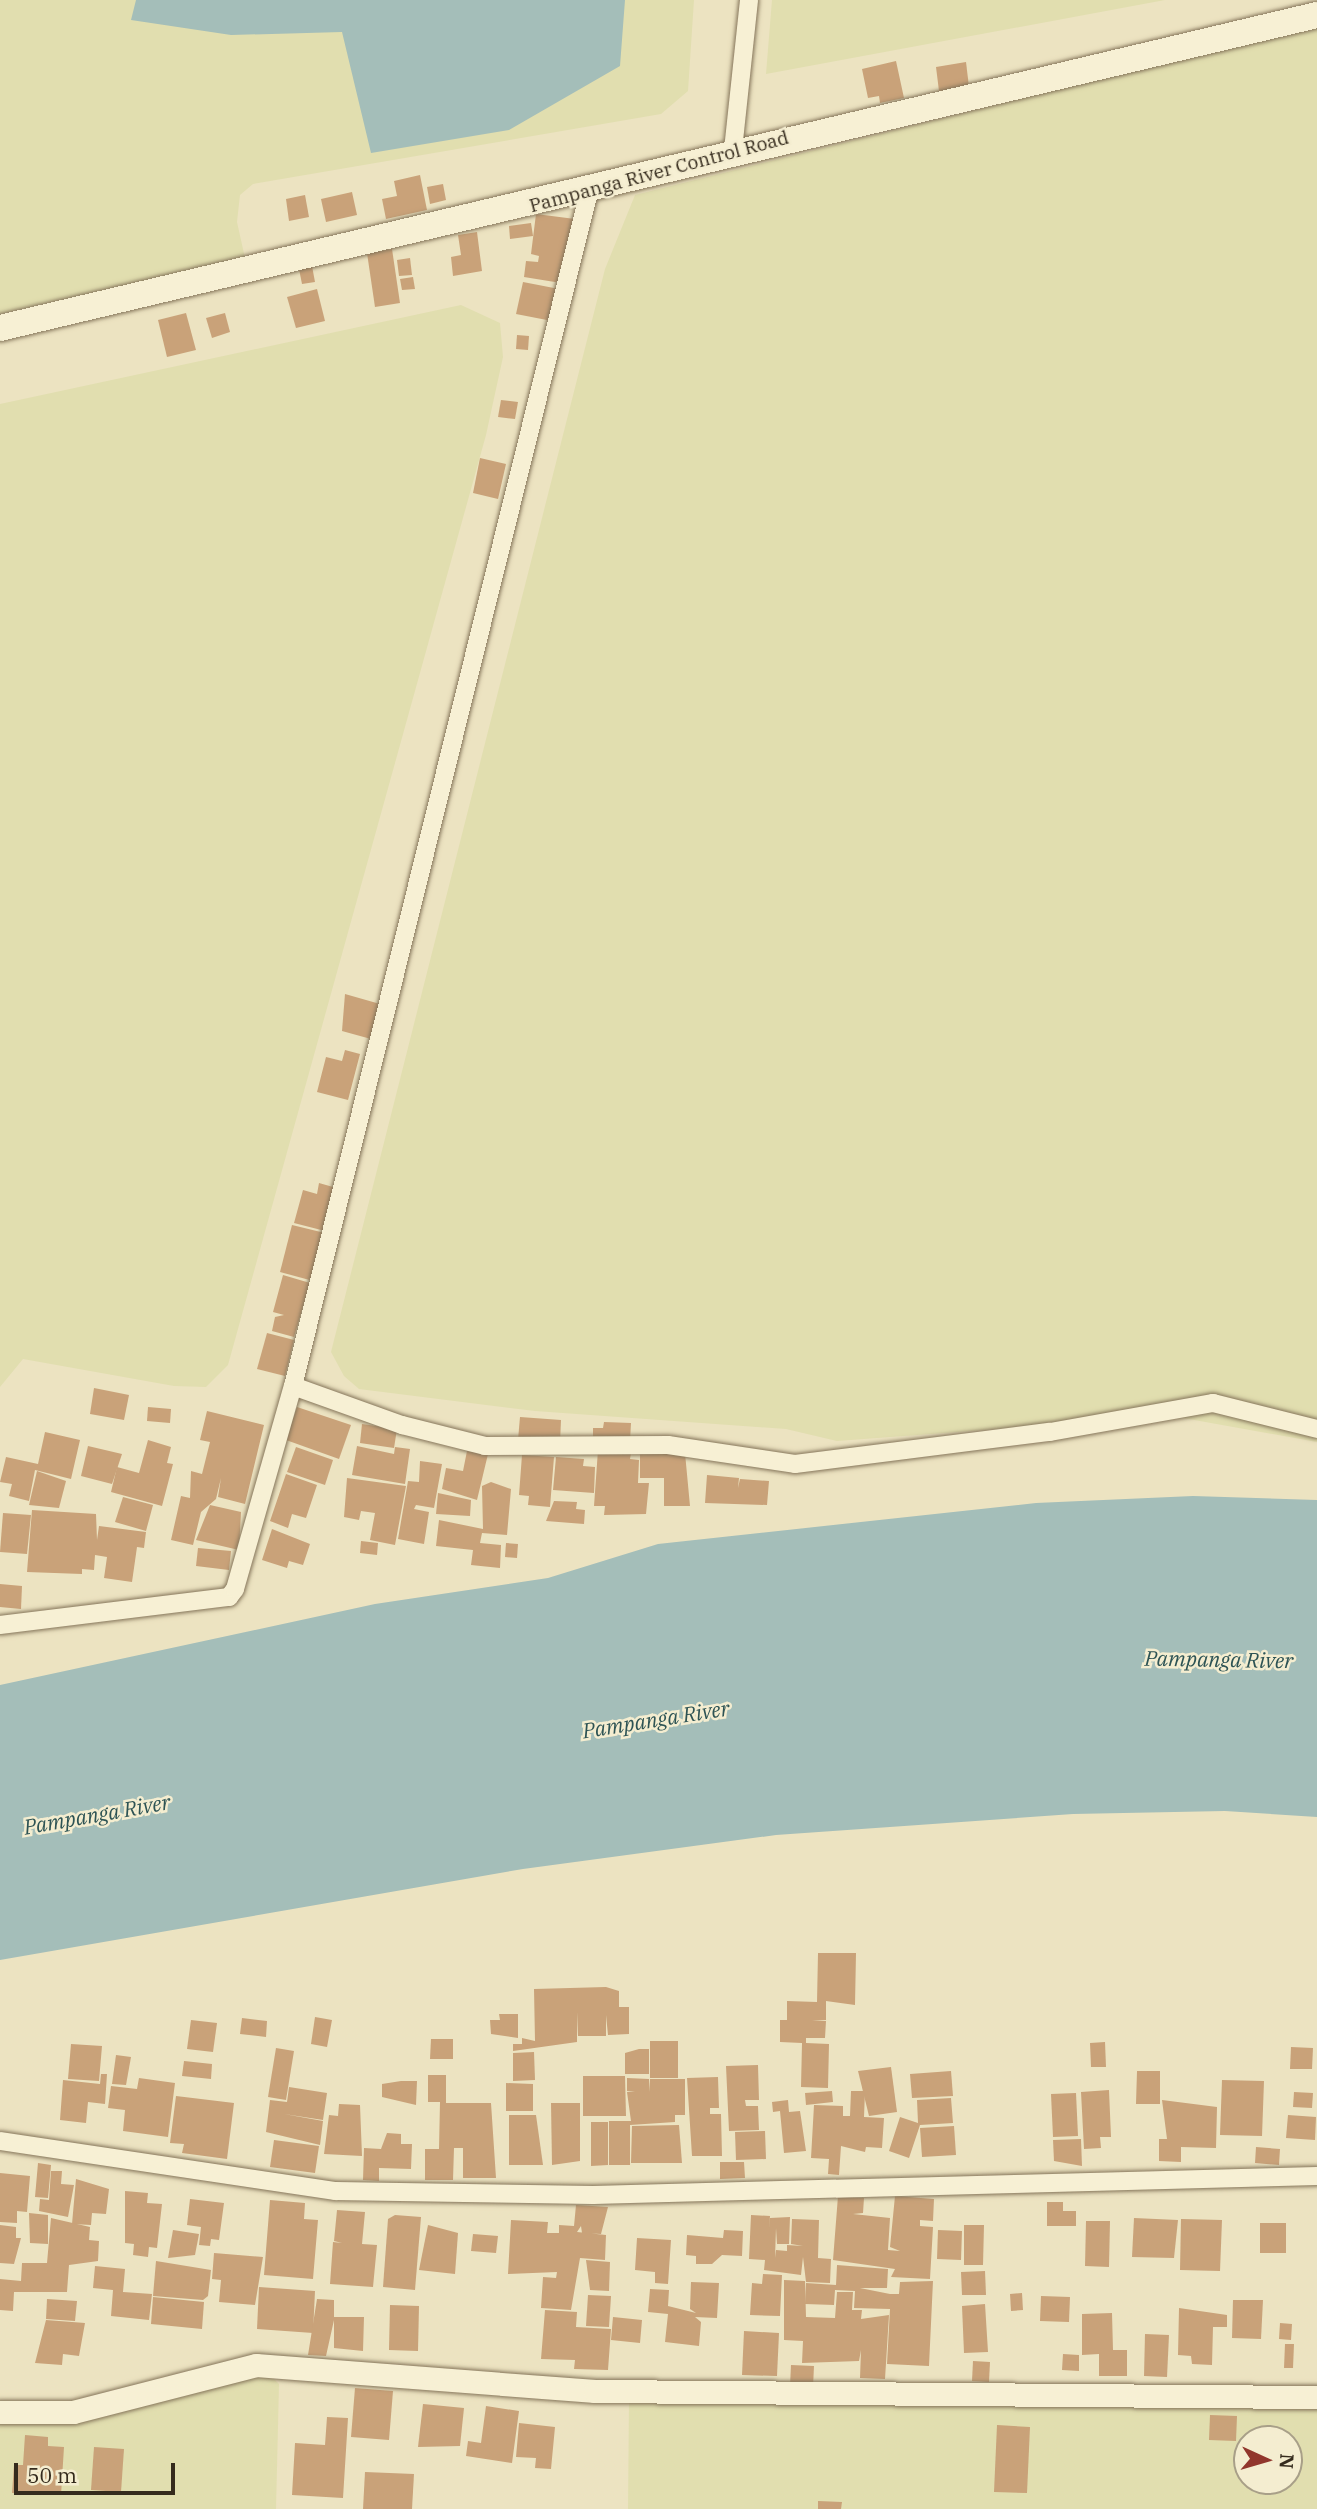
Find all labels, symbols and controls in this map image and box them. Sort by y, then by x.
street label: Pampanga River Control Road [527,126,791,218]
water label: Pampanga River [1144,1645,1294,1673]
water label: Pampanga River [581,1695,731,1743]
water label: Pampanga River [22,1789,172,1839]
north arrow [1233,2425,1303,2495]
scale bar [18,2450,178,2494]
text: N [1274,2453,1299,2470]
text: 50 m [27,2461,77,2489]

